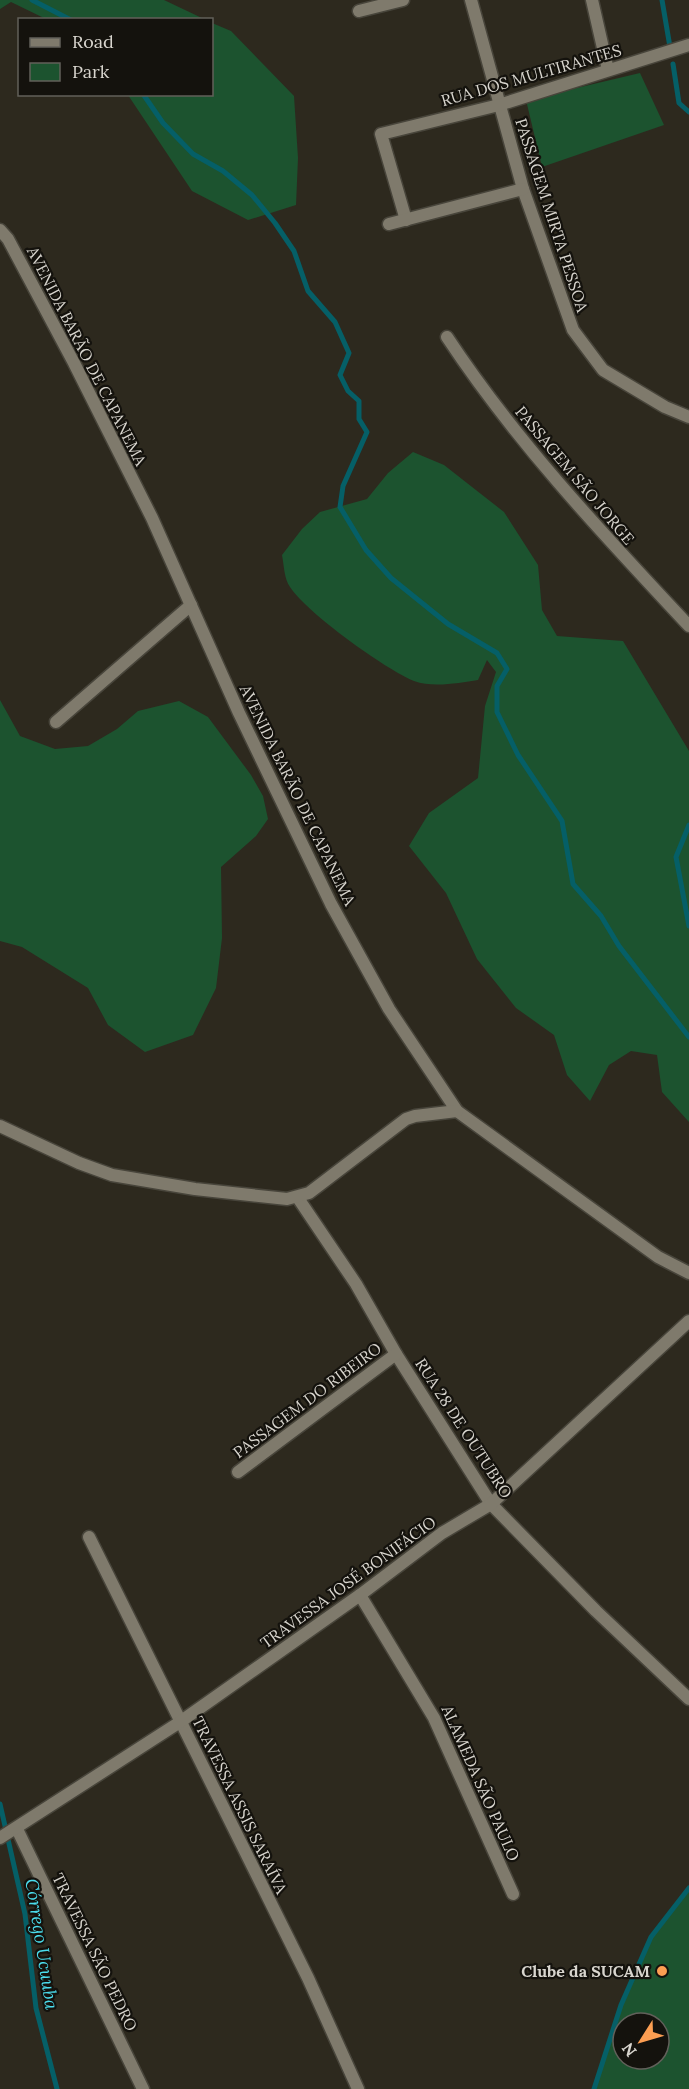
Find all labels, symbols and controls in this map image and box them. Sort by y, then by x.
legend [18,18,213,96]
text: Road [72,30,114,53]
street label: RUA DOS MULTIRANTES [439,40,623,110]
text: Park [72,60,110,83]
street label: PASSAGEM MIRTA PESSOA [511,116,593,315]
street label: AVENIDA BARÃO DE CAPANEMA [22,242,152,470]
street label: PASSAGEM SÃO JORGE [511,402,639,548]
street label: AVENIDA BARÃO DE CAPANEMA [235,680,361,910]
street label: PASSAGEM DO RIBEIRO [229,1338,385,1462]
street label: RUA 28 DE OUTUBRO [411,1354,517,1502]
street label: TRAVESSA JOSÉ BONIFÁCIO [256,1512,440,1652]
street label: ALAMEDA SÃO PAULO [437,1701,524,1864]
street label: TRAVESSA ASSIS SARAÍVA [188,1713,292,1898]
street label: TRAVESSA SÃO PEDRO [48,1870,142,2034]
water label: Córrego Ucuuba [20,1877,64,2011]
place label: Clube da SUCAM [521,1961,650,1981]
marker: Clube da SUCAM [655,1964,669,1978]
north arrow [611,2011,671,2071]
text: N [617,2039,641,2061]

